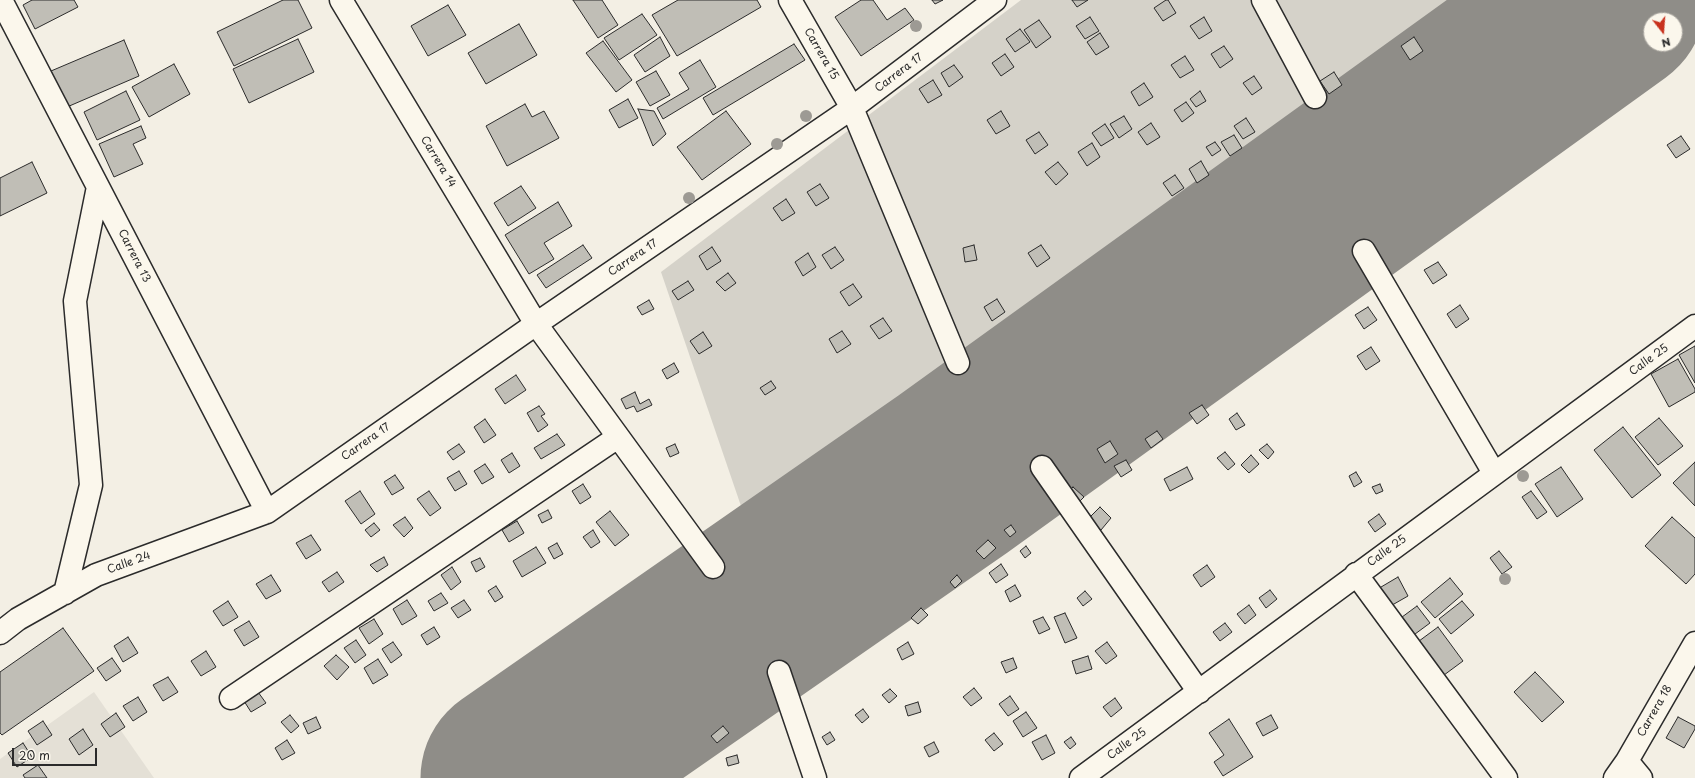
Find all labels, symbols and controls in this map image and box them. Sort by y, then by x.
north arrow [1643,12,1683,52]
street label: Carrera 15 [801,26,841,82]
text: N [1660,34,1673,52]
street label: Carrera 17 [872,51,926,95]
street label: Carrera 14 [417,134,459,190]
street label: Carrera 13 [115,227,153,285]
street label: Carrera 17 [606,237,660,279]
street label: Calle 25 [1627,341,1671,379]
street label: Carrera 17 [339,420,393,464]
street label: Calle 25 [1365,532,1409,570]
street label: Calle 24 [106,549,152,577]
street label: Carrera 18 [1635,683,1675,739]
street label: Calle 25 [1105,725,1149,763]
scale bar [14,740,99,766]
text: 20 m [19,746,50,764]

